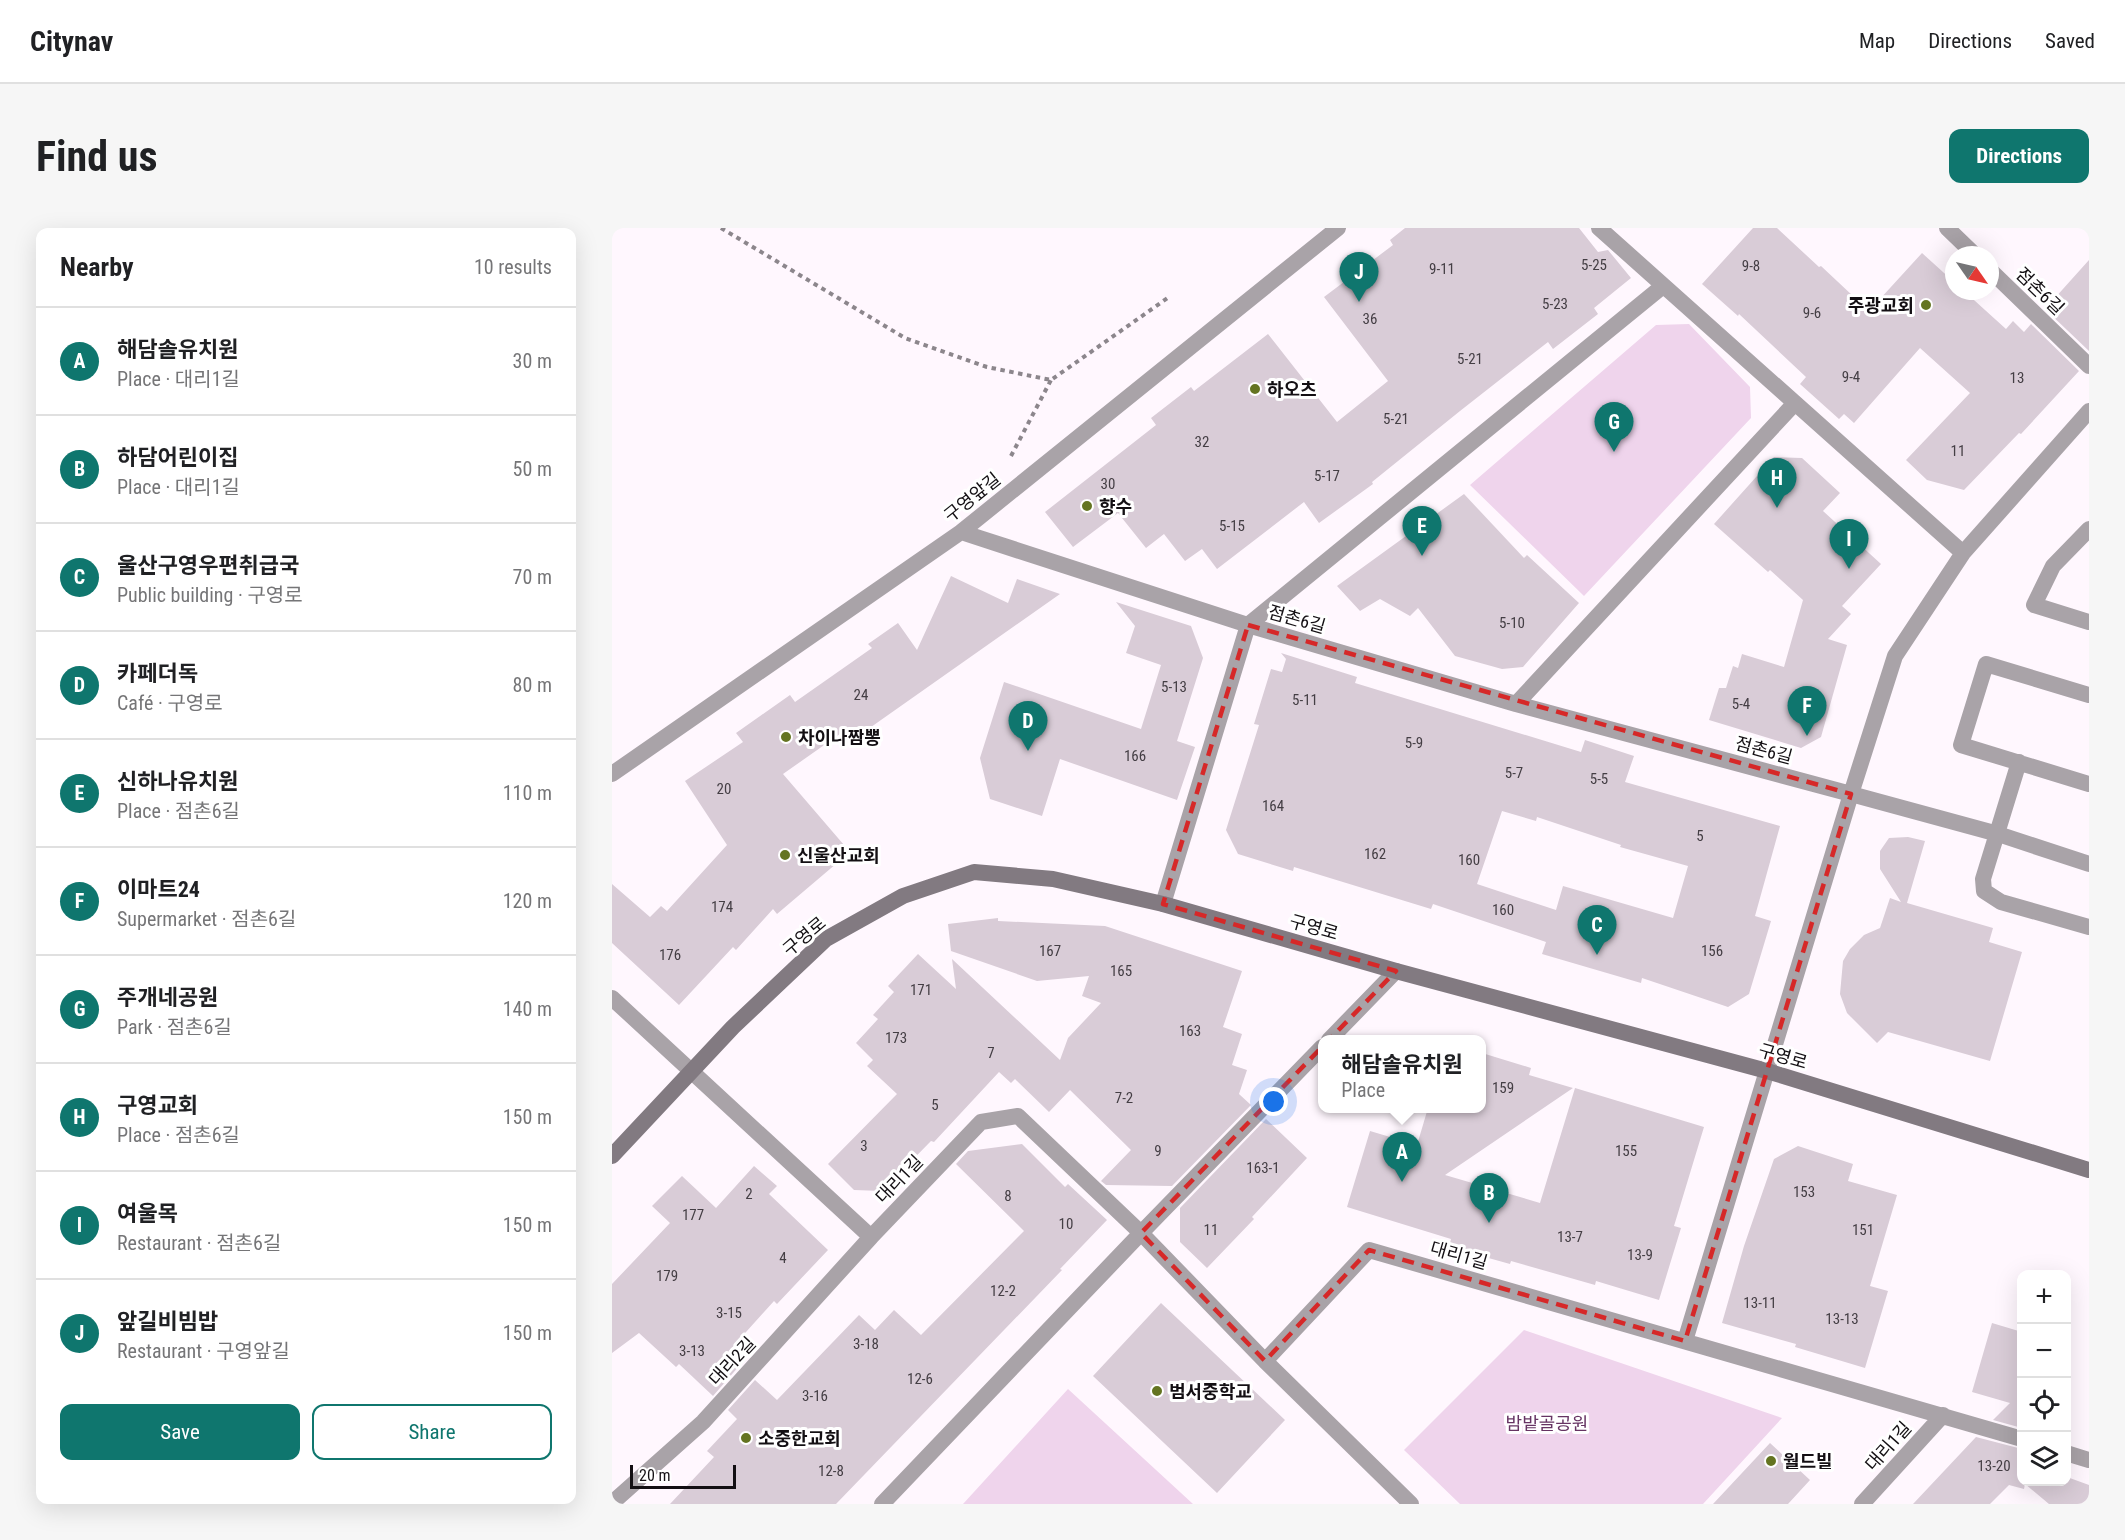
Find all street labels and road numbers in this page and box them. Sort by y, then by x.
street label: 점촌6길 [2012,263,2068,319]
street label: 구영앞길 [940,468,1004,526]
street label: 점촌6길 [1266,601,1328,637]
street label: 점촌6길 [1733,732,1795,768]
street label: 구영로 [1287,910,1341,944]
street label: 구영로 [778,912,830,960]
street label: 구영로 [1756,1039,1810,1073]
street label: 대리1길 [871,1151,927,1207]
street label: 대리1길 [1428,1237,1490,1273]
street label: 대리2길 [704,1332,760,1390]
street label: 대리1길 [1861,1417,1915,1475]

